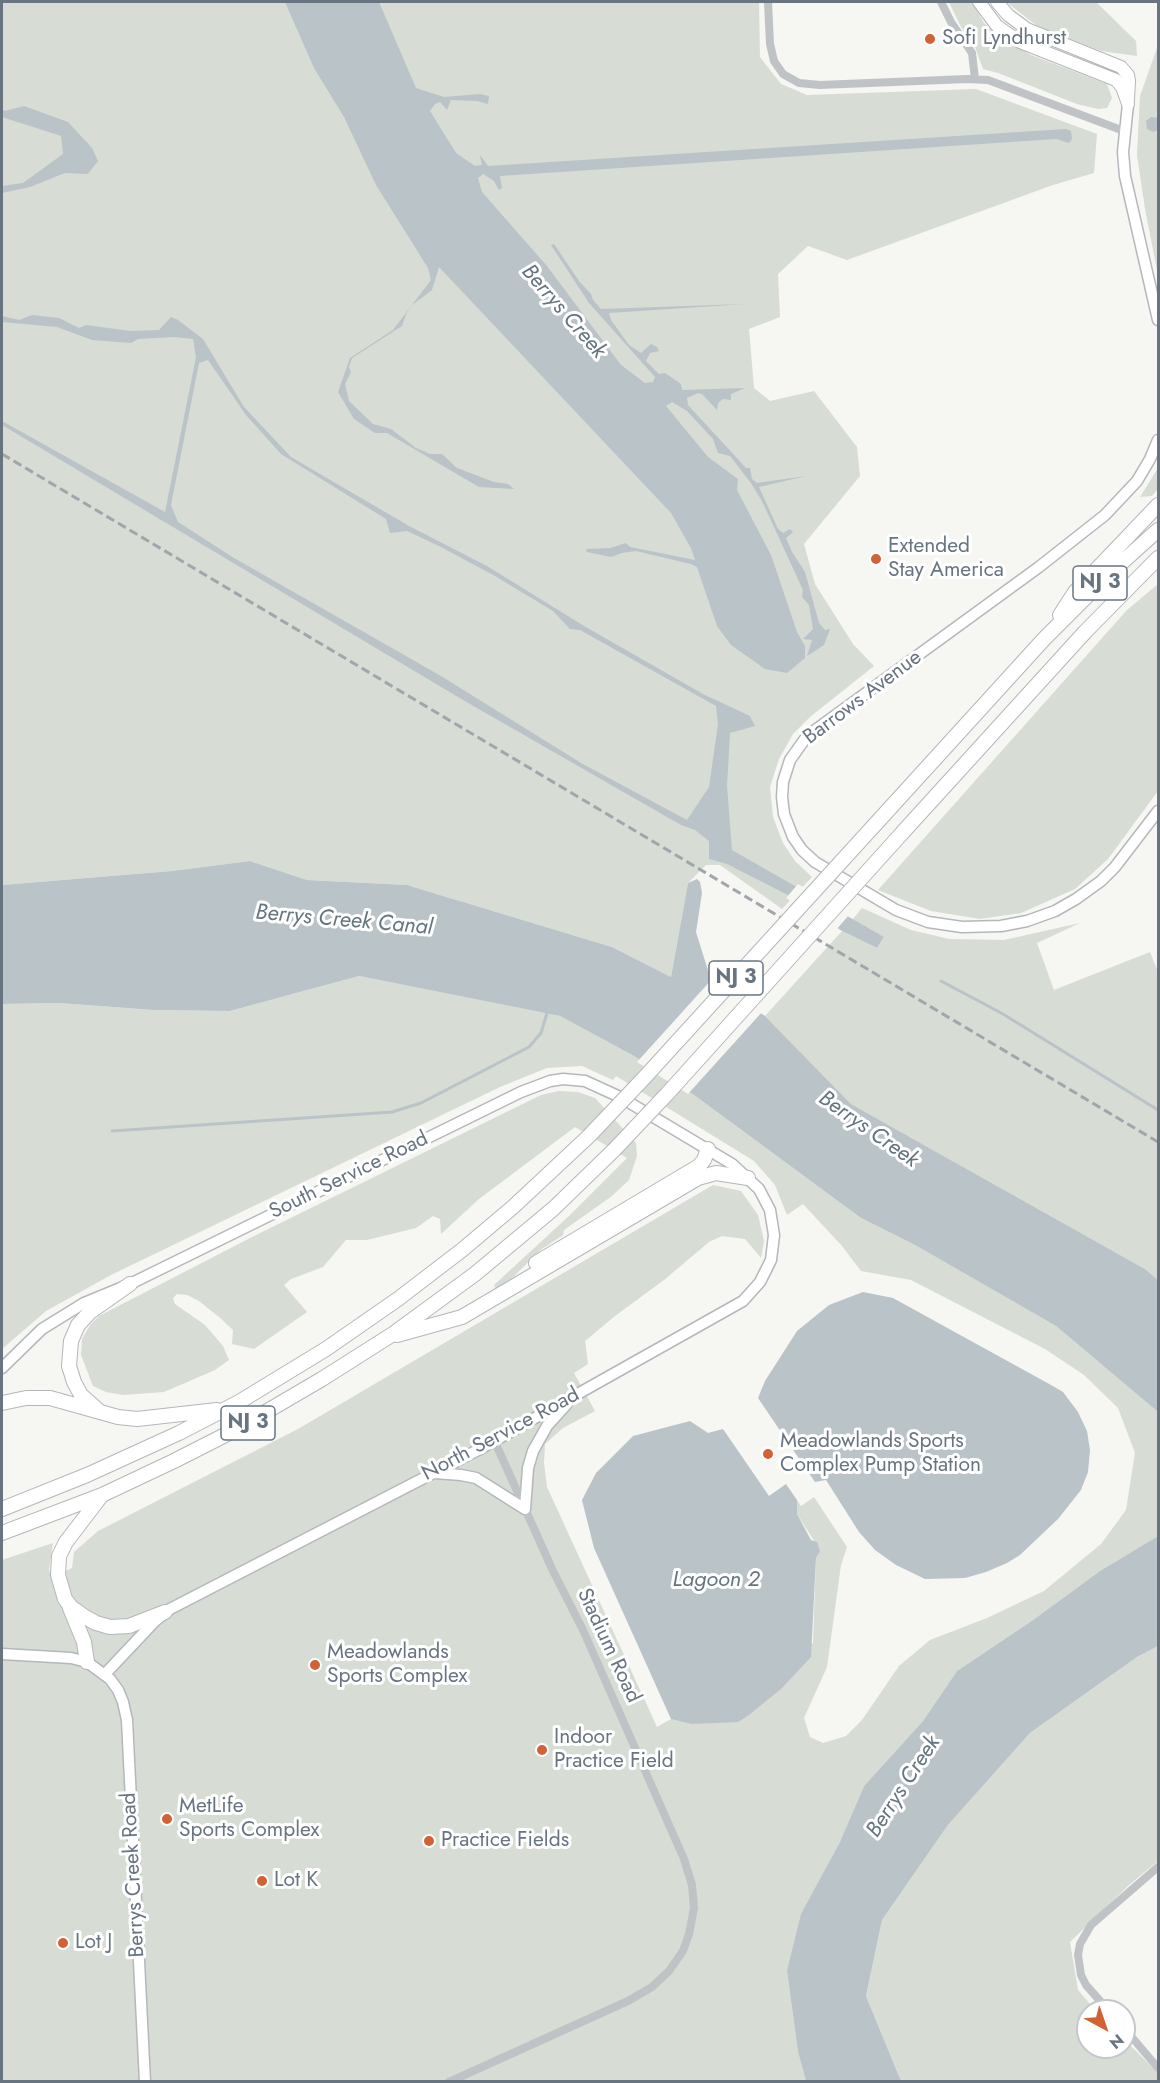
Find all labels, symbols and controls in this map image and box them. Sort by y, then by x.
place label: Sofi Lyndhurst [942,26,1066,52]
marker: Sofi Lyndhurst [923,32,937,46]
water label: Berrys Creek [515,260,611,364]
place label: Extended Stay America [888,534,1004,584]
marker: Extended Stay America [869,552,883,566]
road number: NJ 3 [1073,566,1127,600]
street label: Barrows Avenue [799,645,927,751]
water label: Berrys Creek Canal [254,900,434,942]
road number: NJ 3 [709,961,763,995]
water label: Berrys Creek [813,1086,923,1174]
street label: South Service Road [265,1127,433,1225]
street label: North Service Road [418,1383,584,1487]
road number: NJ 3 [221,1406,275,1440]
place label: Meadowlands Sports Complex Pump Station [780,1429,981,1479]
marker: Meadowlands Sports Complex Pump Station [761,1447,775,1461]
water label: Lagoon 2 [672,1568,760,1594]
street label: Stadium Road [571,1585,645,1707]
place label: Meadowlands Sports Complex [327,1640,467,1690]
marker: Meadowlands Sports Complex [308,1658,322,1672]
place label: Indoor Practice Field [554,1725,674,1775]
water label: Berrys Creek [861,1731,947,1843]
marker: Indoor Practice Field [535,1743,549,1757]
street label: Berrys Creek Road [117,1792,151,1958]
place label: MetLife Sports Complex [179,1794,319,1844]
marker: MetLife Sports Complex [160,1812,174,1826]
place label: Practice Fields [441,1828,569,1854]
marker: Practice Fields [422,1834,436,1848]
place label: Lot K [274,1868,318,1894]
marker: Lot K [255,1874,269,1888]
place label: Lot J [75,1930,112,1956]
marker: Lot J [56,1936,70,1950]
north arrow [1076,1999,1136,2059]
text: N [1104,2029,1129,2055]

